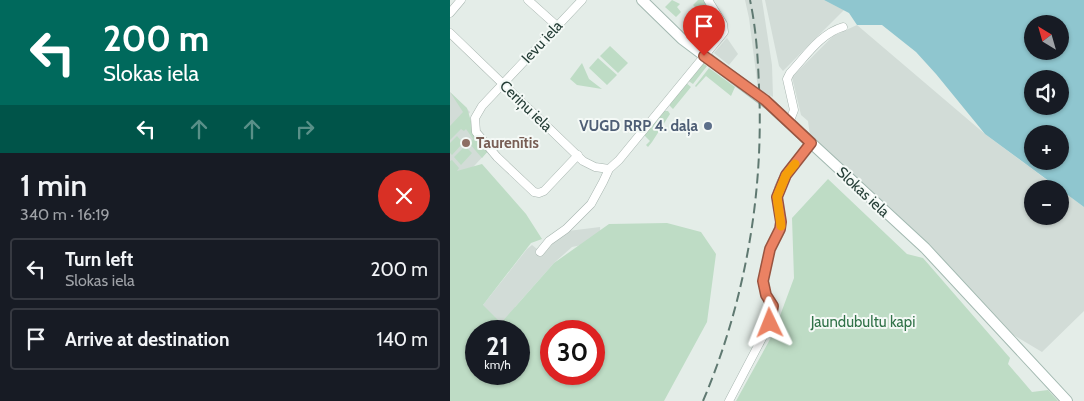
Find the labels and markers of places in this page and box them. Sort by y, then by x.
pin [683,5,725,56]
place label: VUGD RRP 4. daļa [579,117,699,136]
marker: VUGD RRP 4. daļa [702,120,714,132]
place label: Taurenītis [476,134,539,152]
marker: Taurenītis [460,137,472,149]

